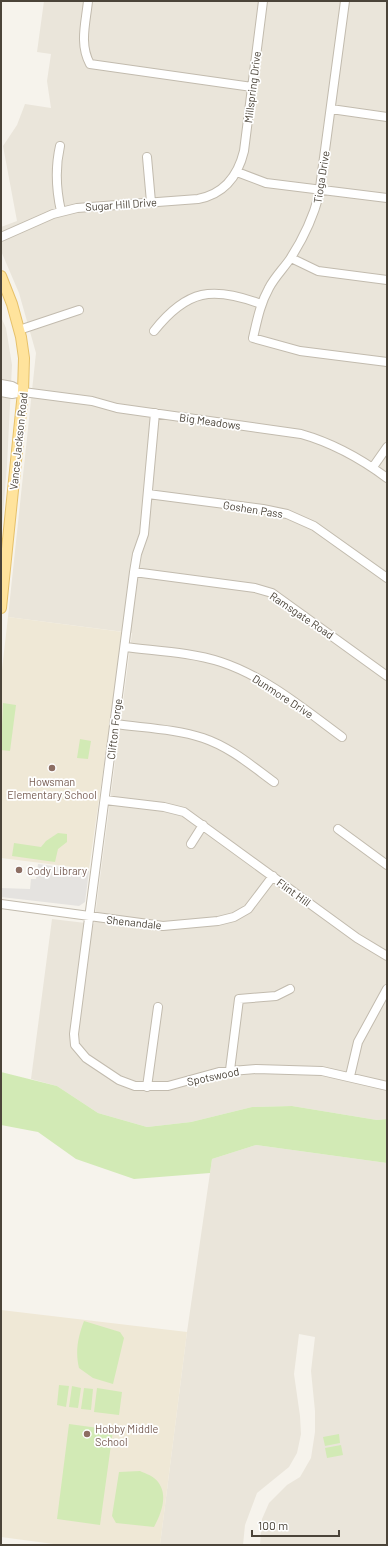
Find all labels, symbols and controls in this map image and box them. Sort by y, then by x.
street label: Millspring Drive [241,50,263,124]
street label: Tioga Drive [310,150,332,204]
street label: Sugar Hill Drive [85,195,157,213]
street label: Vance Jackson Road [6,392,30,490]
street label: Big Meadows [179,410,241,432]
street label: Goshen Pass [222,498,284,520]
street label: Ramsgate Road [268,589,336,641]
street label: Dunmore Drive [250,671,316,721]
street label: Clifton Forge [104,698,124,760]
marker: Howsman Elementary School [47,763,57,773]
place label: Howsman Elementary School [7,775,97,801]
place label: Cody Library [27,864,87,877]
marker: Cody Library [14,865,24,875]
street label: Flint Hill [274,875,314,909]
street label: Shenandale [106,913,162,931]
street label: Spotswood [186,1064,240,1088]
place label: Hobby Middle School [95,1422,159,1448]
marker: Hobby Middle School [82,1429,92,1439]
scale bar [252,1512,339,1538]
text: 100 m [258,1518,288,1532]

